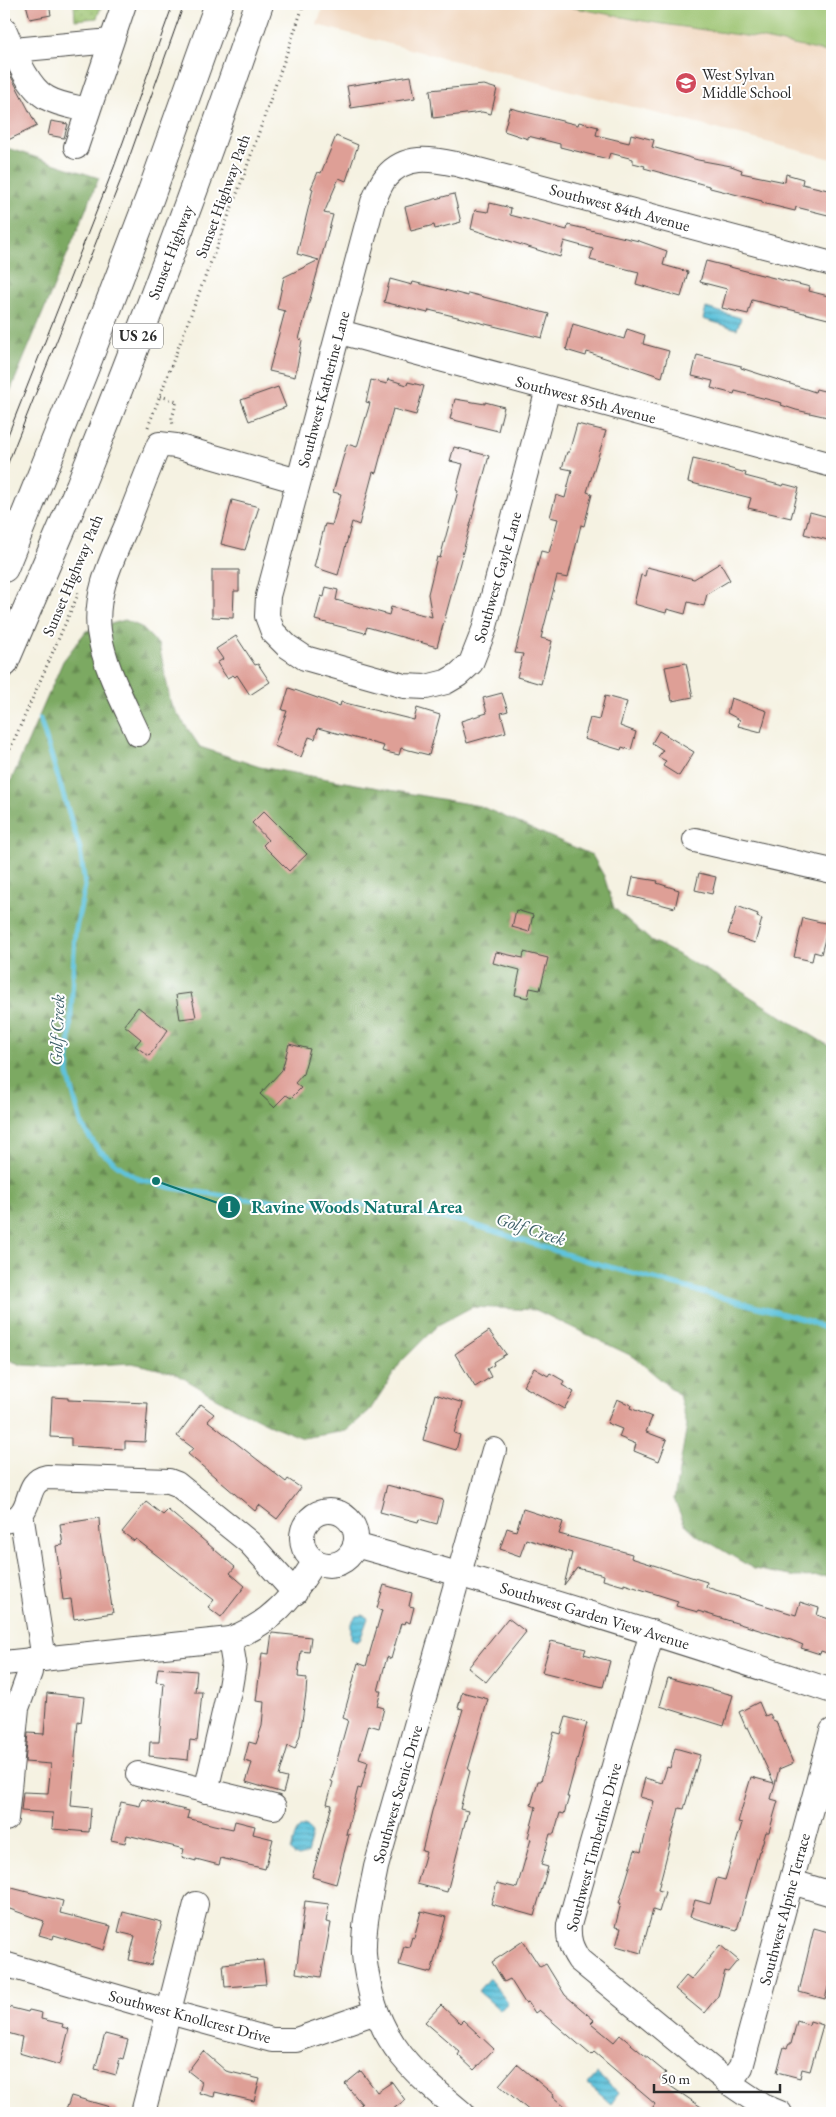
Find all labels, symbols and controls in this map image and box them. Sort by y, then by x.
place label: West Sylvan Middle School [702,64,792,103]
school or university icon: West Sylvan Middle School [674,71,698,95]
street label: Sunset Highway Path [190,131,255,261]
street label: Southwest 84th Avenue [547,179,692,236]
street label: Sunset Highway [143,201,198,302]
street label: Southwest Katherine Lane [292,309,354,470]
road number: US 26 [113,324,163,348]
street label: Southwest 85th Avenue [513,371,658,428]
street label: Southwest Gayle Lane [469,509,526,645]
street label: Sunset Highway Path [37,511,108,639]
water label: Golf Creek [44,994,70,1066]
callout: Ravine Woods Natural Area [216,1190,473,1223]
text: Ravine Woods Natural Area [251,1195,463,1218]
text: 1 [225,1197,233,1216]
water label: Golf Creek [493,1207,569,1251]
street label: Southwest Garden View Avenue [498,1577,692,1654]
street label: Southwest Scenic Drive [368,1723,427,1866]
street label: Southwest Timberline Drive [561,1761,626,1934]
street label: Southwest Alpine Terrace [754,1831,815,1988]
street label: Southwest Knollcrest Drive [107,1985,273,2048]
scale bar [654,2062,780,2094]
text: 50 m [661,2069,690,2088]

